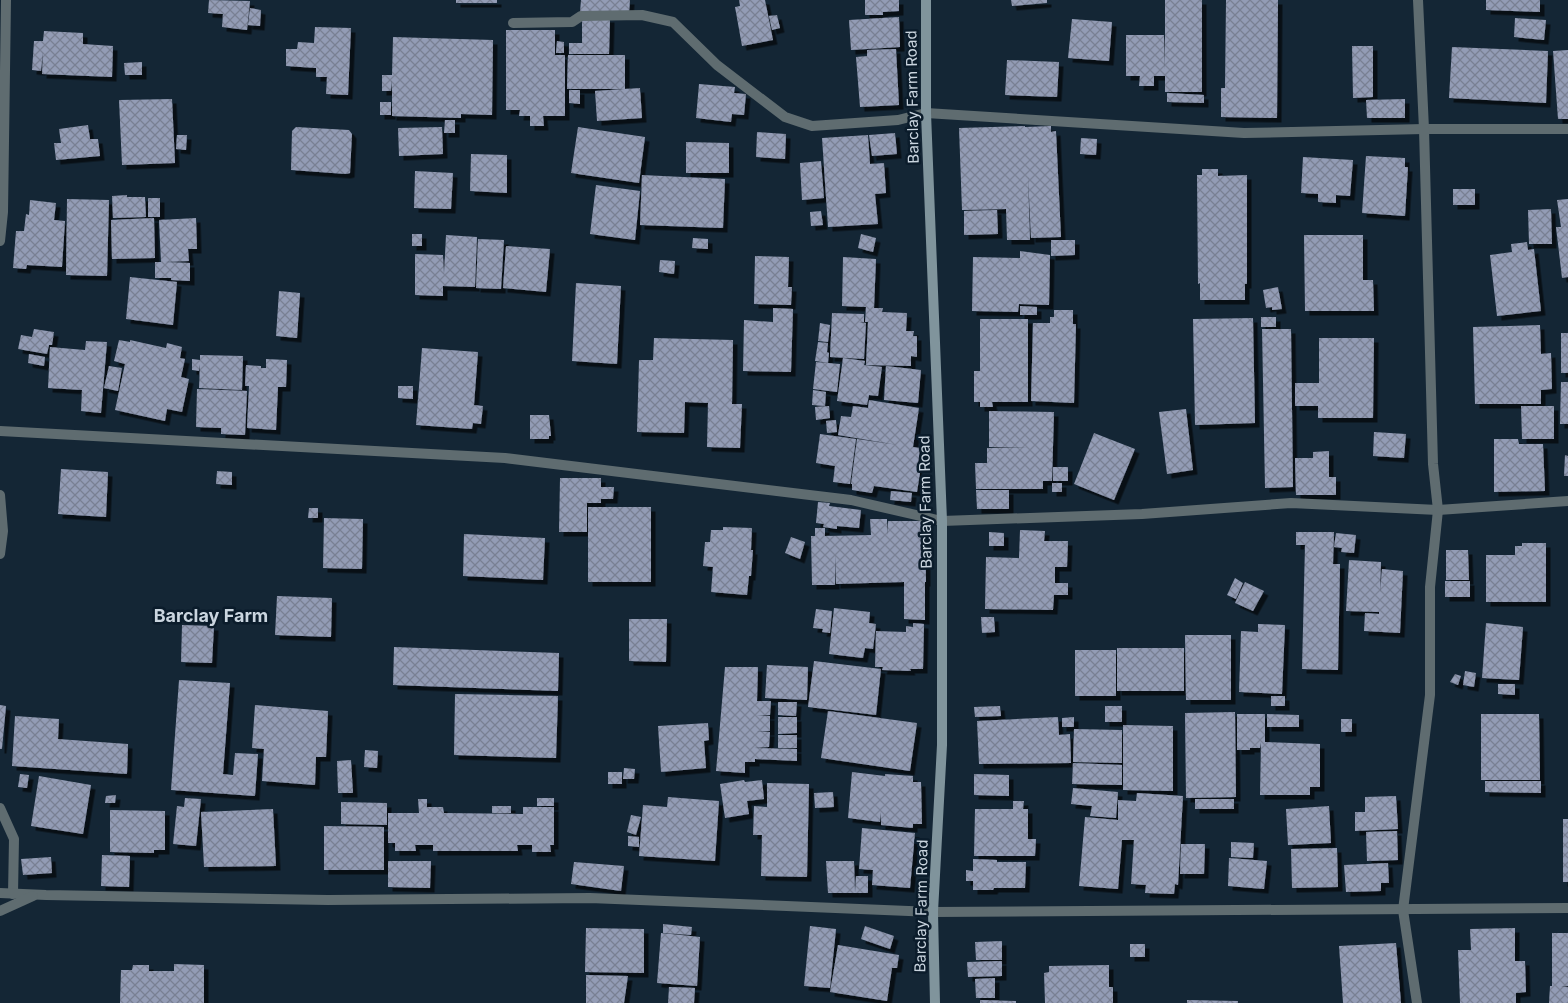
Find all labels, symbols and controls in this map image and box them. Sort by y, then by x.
street label: Barclay Farm Road [901,30,923,164]
street label: Barclay Farm Road [914,435,936,569]
district label: Barclay Farm [154,605,268,626]
street label: Barclay Farm Road [910,839,932,973]

